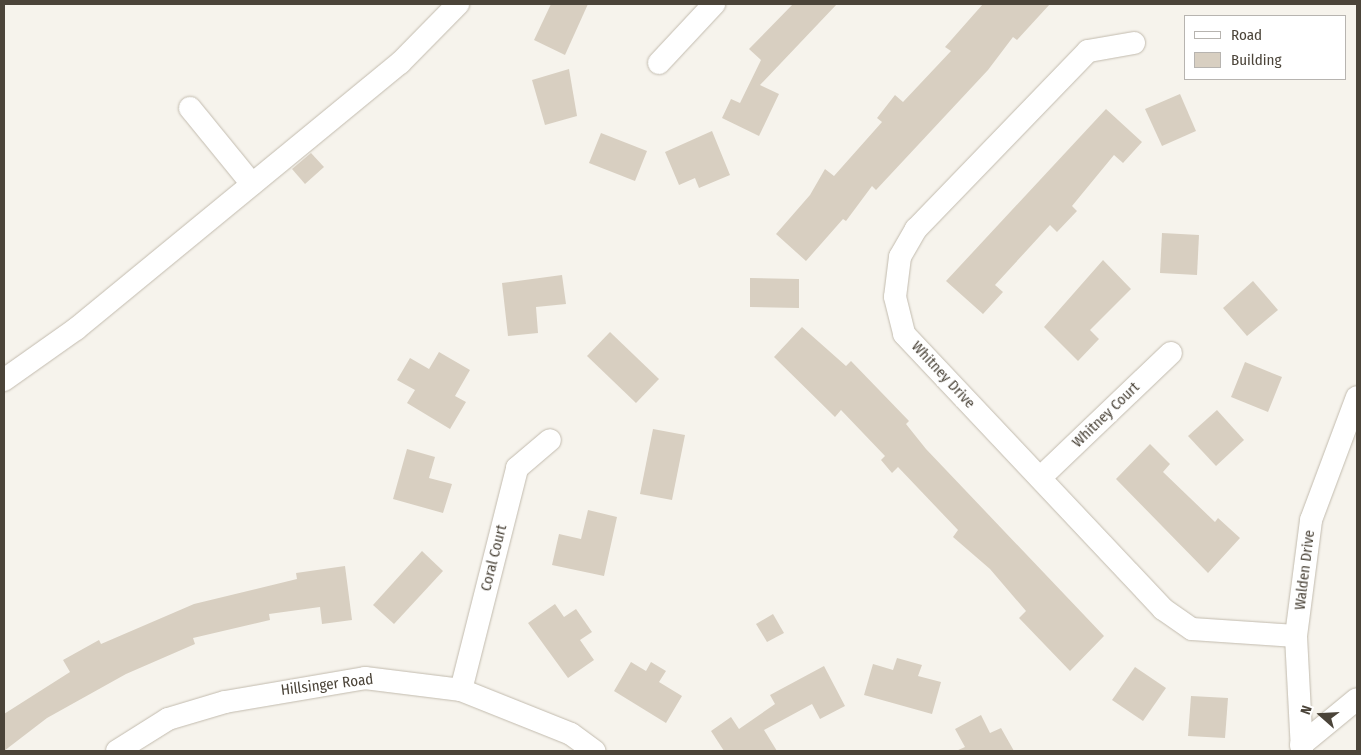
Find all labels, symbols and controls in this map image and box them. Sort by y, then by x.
legend [1184,15,1346,80]
text: Road [1231,26,1262,44]
text: Building [1231,51,1282,69]
street label: Whitney Drive [907,338,979,412]
street label: Whitney Court [1069,378,1143,452]
street label: Coral Court [477,523,511,593]
street label: Walden Drive [1291,529,1319,611]
street label: Hillsinger Road [280,670,374,700]
north arrow [1296,690,1346,740]
text: N [1297,703,1316,717]

